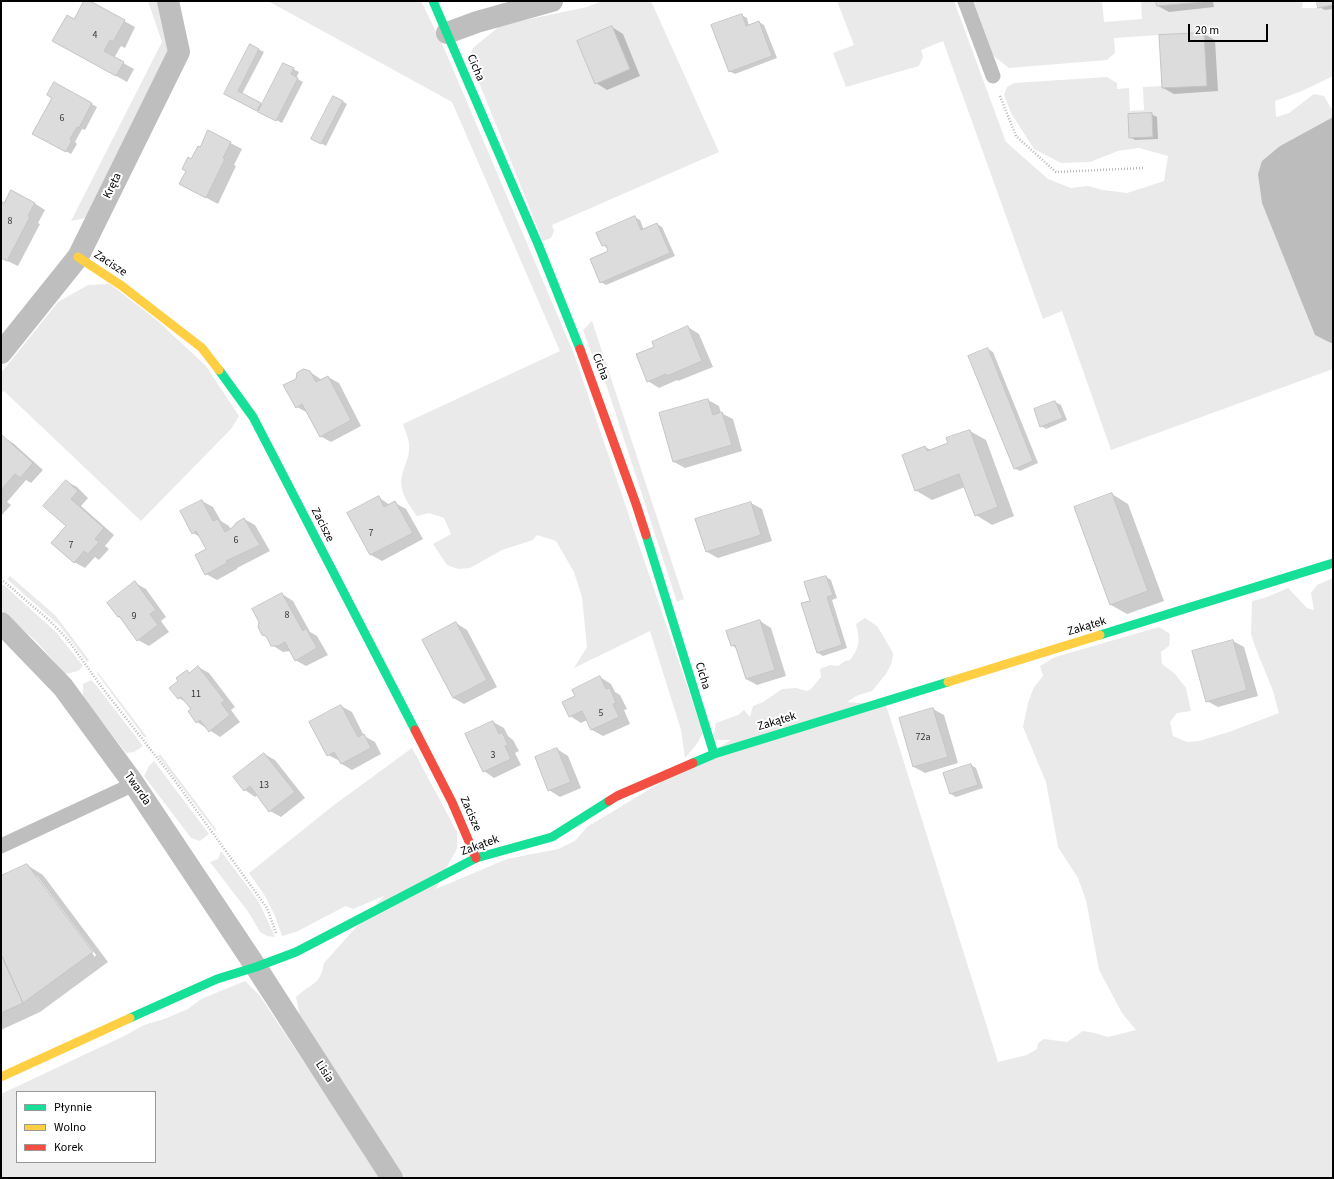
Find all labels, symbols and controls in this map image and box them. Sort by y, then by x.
scale bar [1190,16,1270,42]
text: 20 m [1195,22,1219,39]
house number: 4 [93,30,97,42]
street label: Cicha [463,52,487,84]
house number: 6 [60,113,64,125]
street label: Kręta [101,171,125,201]
house number: 8 [8,216,12,228]
street label: Zacisze [91,248,129,280]
street label: Cicha [588,351,612,383]
street label: Zacisze [307,505,337,545]
house number: 7 [369,528,373,540]
house number: 6 [234,535,238,547]
house number: 7 [69,540,73,552]
house number: 8 [285,610,289,622]
house number: 9 [132,611,136,623]
street label: Zakątek [1066,614,1108,640]
street label: Cicha [691,661,713,691]
house number: 11 [191,689,201,701]
house number: 5 [599,708,603,720]
street label: Zakątek [756,709,798,735]
house number: 72a [916,732,930,744]
house number: 3 [491,750,495,762]
street label: Twarda [120,770,154,808]
house number: 13 [259,780,269,792]
street label: Zacisze [456,794,484,834]
street label: Zakątek [459,832,501,860]
street label: Lisia [312,1059,336,1085]
legend [16,1091,156,1163]
text: Płynnie [54,1099,92,1116]
text: Wolno [54,1119,86,1136]
text: Korek [54,1139,83,1156]

